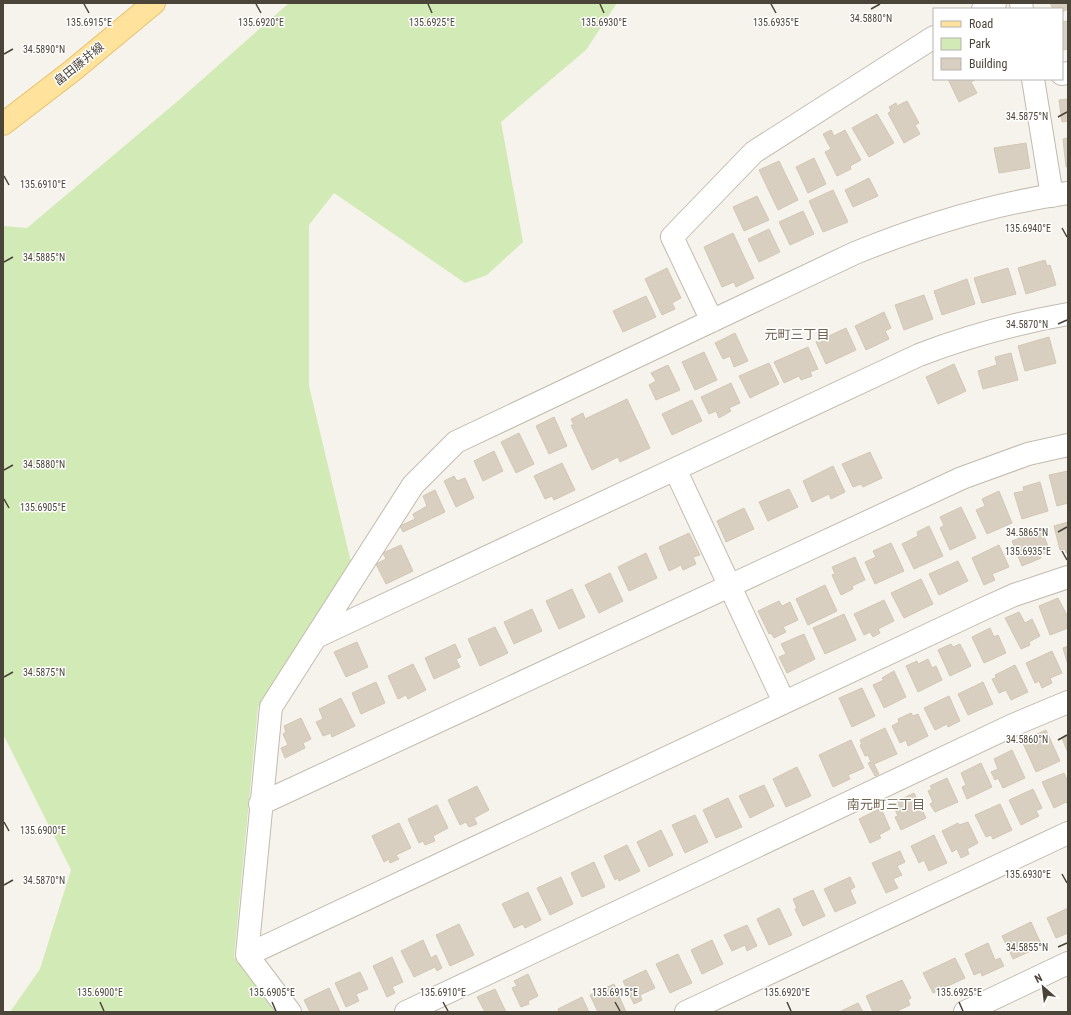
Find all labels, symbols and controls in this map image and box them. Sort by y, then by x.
legend [933,8,1063,80]
text: 34.5880°N [850,13,892,24]
text: 135.6915°E [66,17,112,28]
text: 135.6920°E [238,17,284,28]
text: 135.6925°E [409,17,455,28]
text: 135.6930°E [581,17,627,28]
text: 135.6935°E [753,17,799,28]
text: Road [969,17,993,31]
text: Park [969,37,991,51]
street label: 畠田藤井線 [51,40,107,88]
text: 34.5890°N [23,44,65,55]
text: Building [969,57,1007,71]
text: 34.5875°N [1006,111,1048,122]
text: 135.6910°E [20,179,66,190]
text: 135.6940°E [1005,223,1051,234]
text: 34.5885°N [23,252,65,263]
text: 34.5870°N [1006,319,1048,330]
district label: 元町三丁目 [764,327,830,342]
text: 34.5880°N [23,459,65,470]
text: 135.6905°E [20,502,66,513]
text: 34.5865°N [1006,527,1048,538]
text: 135.6935°E [1005,546,1051,557]
text: 34.5875°N [23,667,65,678]
text: 34.5860°N [1006,734,1048,745]
district label: 南元町三丁目 [847,797,925,812]
text: 135.6900°E [20,825,66,836]
text: 135.6930°E [1005,869,1051,880]
text: 34.5870°N [23,875,65,886]
text: 34.5855°N [1006,942,1048,953]
north arrow [1023,967,1063,1007]
text: N [1033,971,1045,986]
text: 135.6900°E [77,987,123,998]
text: 135.6905°E [249,987,295,998]
text: 135.6910°E [420,987,466,998]
text: 135.6915°E [592,987,638,998]
text: 135.6920°E [764,987,810,998]
text: 135.6925°E [936,987,982,998]

